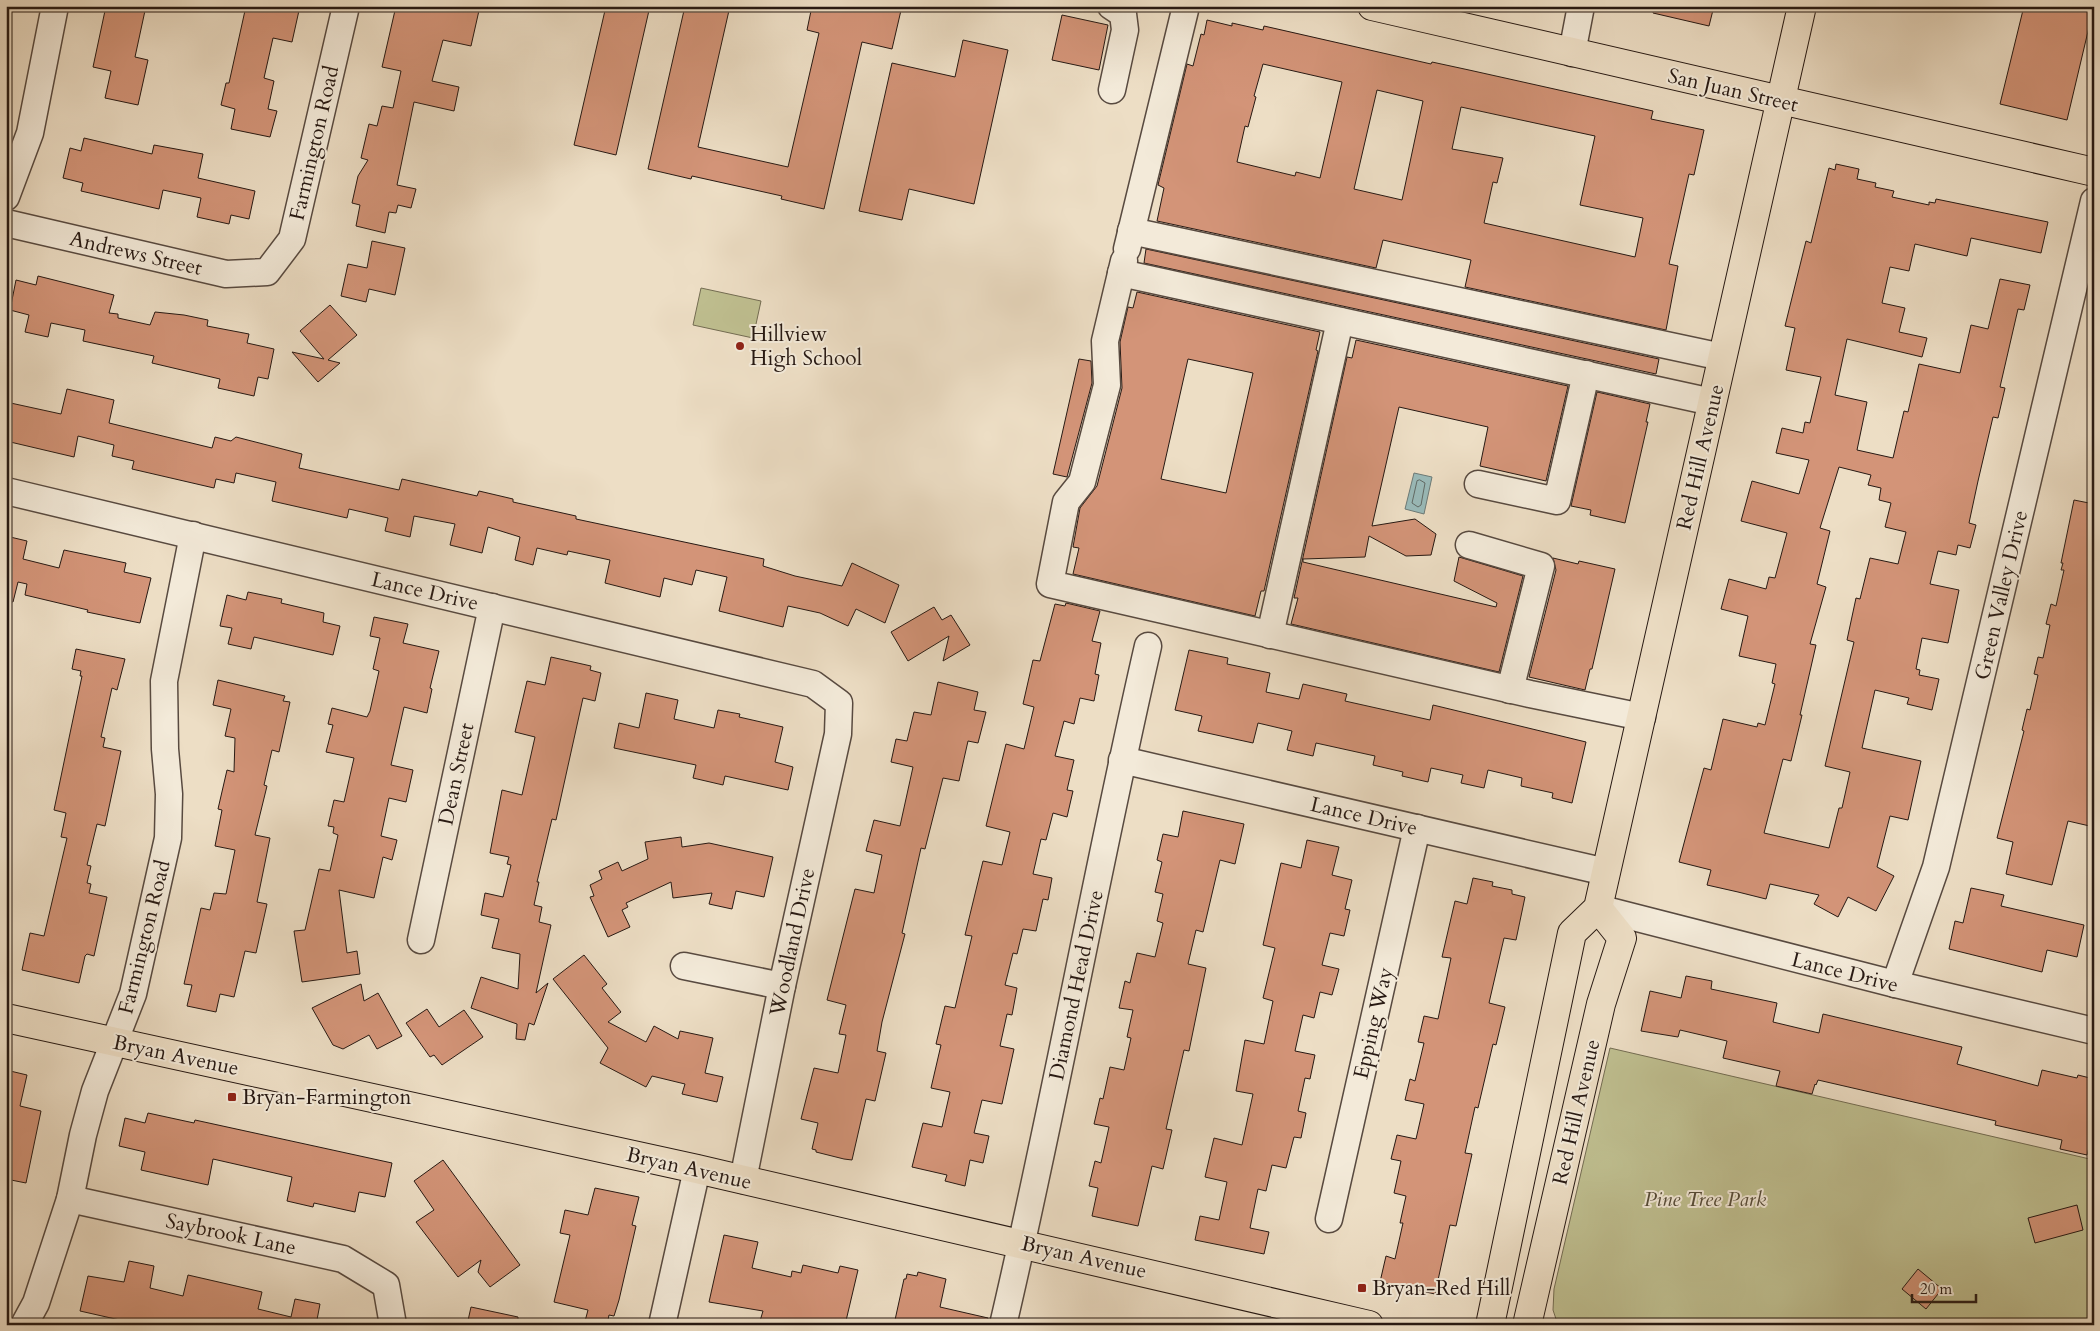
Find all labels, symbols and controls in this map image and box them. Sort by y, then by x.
street label: San Juan Street [1665,61,1801,120]
street label: Farmington Road [283,63,346,223]
street label: Andrews Street [67,224,205,283]
place label: Hillview High School [750,320,862,373]
marker: Hillview High School [734,340,746,352]
street label: Red Hill Avenue [1670,381,1731,533]
street label: Green Valley Drive [1968,507,2035,683]
street label: Lance Drive [368,565,481,618]
street label: Dean Street [432,720,482,828]
street label: Lance Drive [1307,790,1420,843]
street label: Farmington Road [111,857,178,1017]
street label: Woodland Drive [762,865,822,1020]
street label: Diamond Head Drive [1042,887,1111,1083]
street label: Lance Drive [1788,945,1901,1000]
street label: Epping Way [1347,964,1400,1082]
street label: Bryan Avenue [110,1028,241,1083]
street label: Red Hill Avenue [1546,1036,1607,1188]
place label: Bryan-Farmington [242,1083,411,1112]
marker: Bryan-Farmington [226,1091,238,1103]
street label: Bryan Avenue [623,1140,754,1197]
park label: Pine Tree Park [1644,1185,1767,1214]
street label: Saybrook Lane [163,1207,299,1262]
street label: Bryan Avenue [1018,1229,1149,1286]
scale bar [1912,1271,1976,1303]
place label: Bryan-Red Hill [1372,1274,1510,1303]
text: 20 m [1920,1279,1952,1299]
marker: Bryan-Red Hill [1356,1282,1368,1294]

